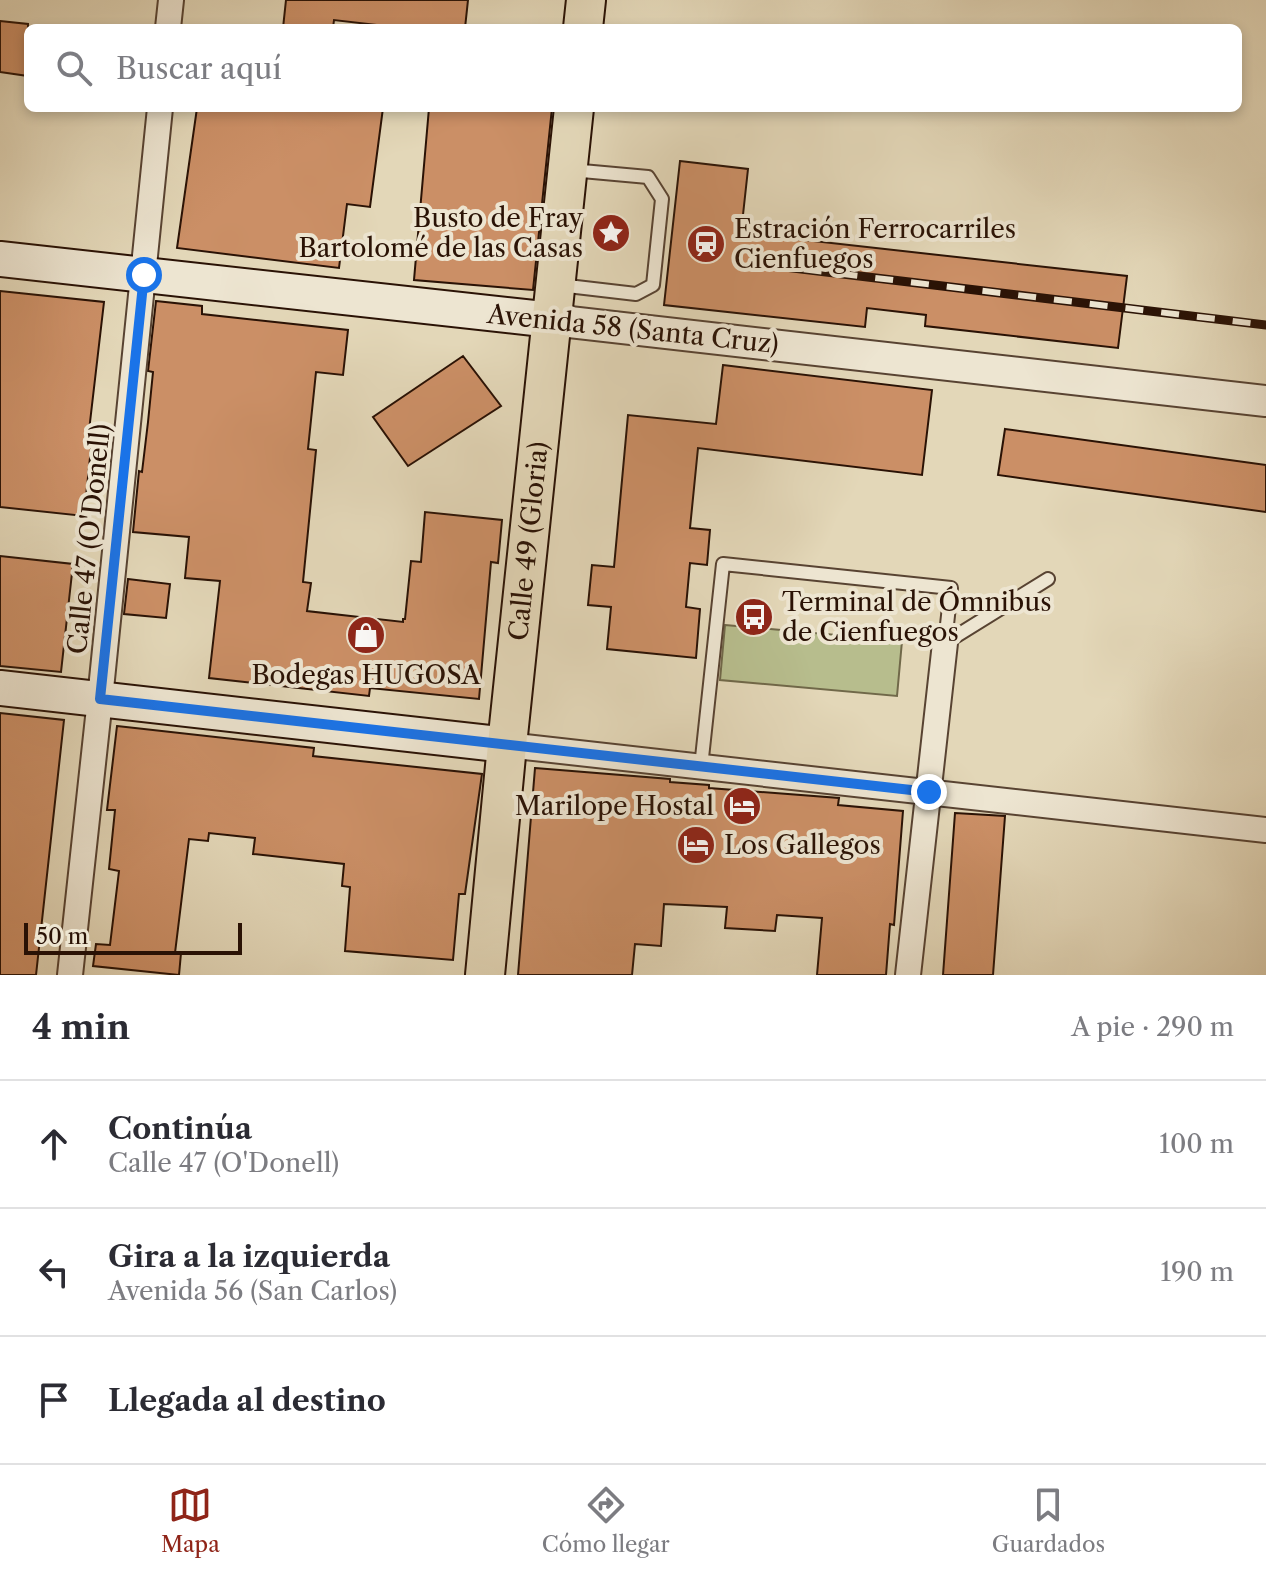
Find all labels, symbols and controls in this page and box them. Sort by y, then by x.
search box [24,24,1242,112]
icon: search [52,46,96,90]
text: Buscar aquí [116,50,282,87]
place label: Busto de Fray Bartolomé de las Casas [299,202,584,264]
place icon: Busto de Fray Bartolomé de las Casas [590,212,632,254]
place label: Estración Ferrocarriles Cienfuegos [734,213,1016,275]
station icon: Estración Ferrocarriles Cienfuegos [685,223,727,265]
route start [126,257,162,293]
street label: Avenida 58 (Santa Cruz) [485,298,780,360]
street label: Calle 47 (O'Donell) [61,422,117,656]
street label: Calle 49 (Gloria) [502,440,555,642]
place label: Terminal de Ómnibus de Cienfuegos [782,586,1052,648]
bus stop icon: Terminal de Ómnibus de Cienfuegos [733,596,775,638]
shop icon: Bodegas HUGOSA [345,614,387,656]
place label: Bodegas HUGOSA [251,659,481,691]
route end [911,774,947,810]
hotel icon: Marilope Hostal [721,785,763,827]
place label: Marilope Hostal [515,790,714,822]
hotel icon: Los Gallegos [675,824,717,866]
place label: Los Gallegos [724,829,881,861]
scale bar [24,919,242,955]
text: 50 m [36,923,88,950]
text: 4 min [32,1006,130,1048]
text: A pie · 290 m [1071,1011,1234,1043]
text: Continúa [108,1110,252,1147]
icon: ahead [32,1122,76,1166]
text: 100 m [1159,1128,1234,1160]
text: Calle 47 (O'Donell) [108,1147,339,1179]
text: Gira a la izquierda [108,1238,390,1275]
icon: left [32,1250,76,1294]
text: 190 m [1160,1256,1234,1288]
text: Avenida 56 (San Carlos) [108,1275,397,1307]
icon: arrive [32,1378,76,1422]
text: Llegada al destino [108,1382,386,1419]
tab: Mapa [161,1483,220,1558]
tab: Cómo llegar [542,1483,670,1558]
tab: Guardados [992,1483,1105,1558]

